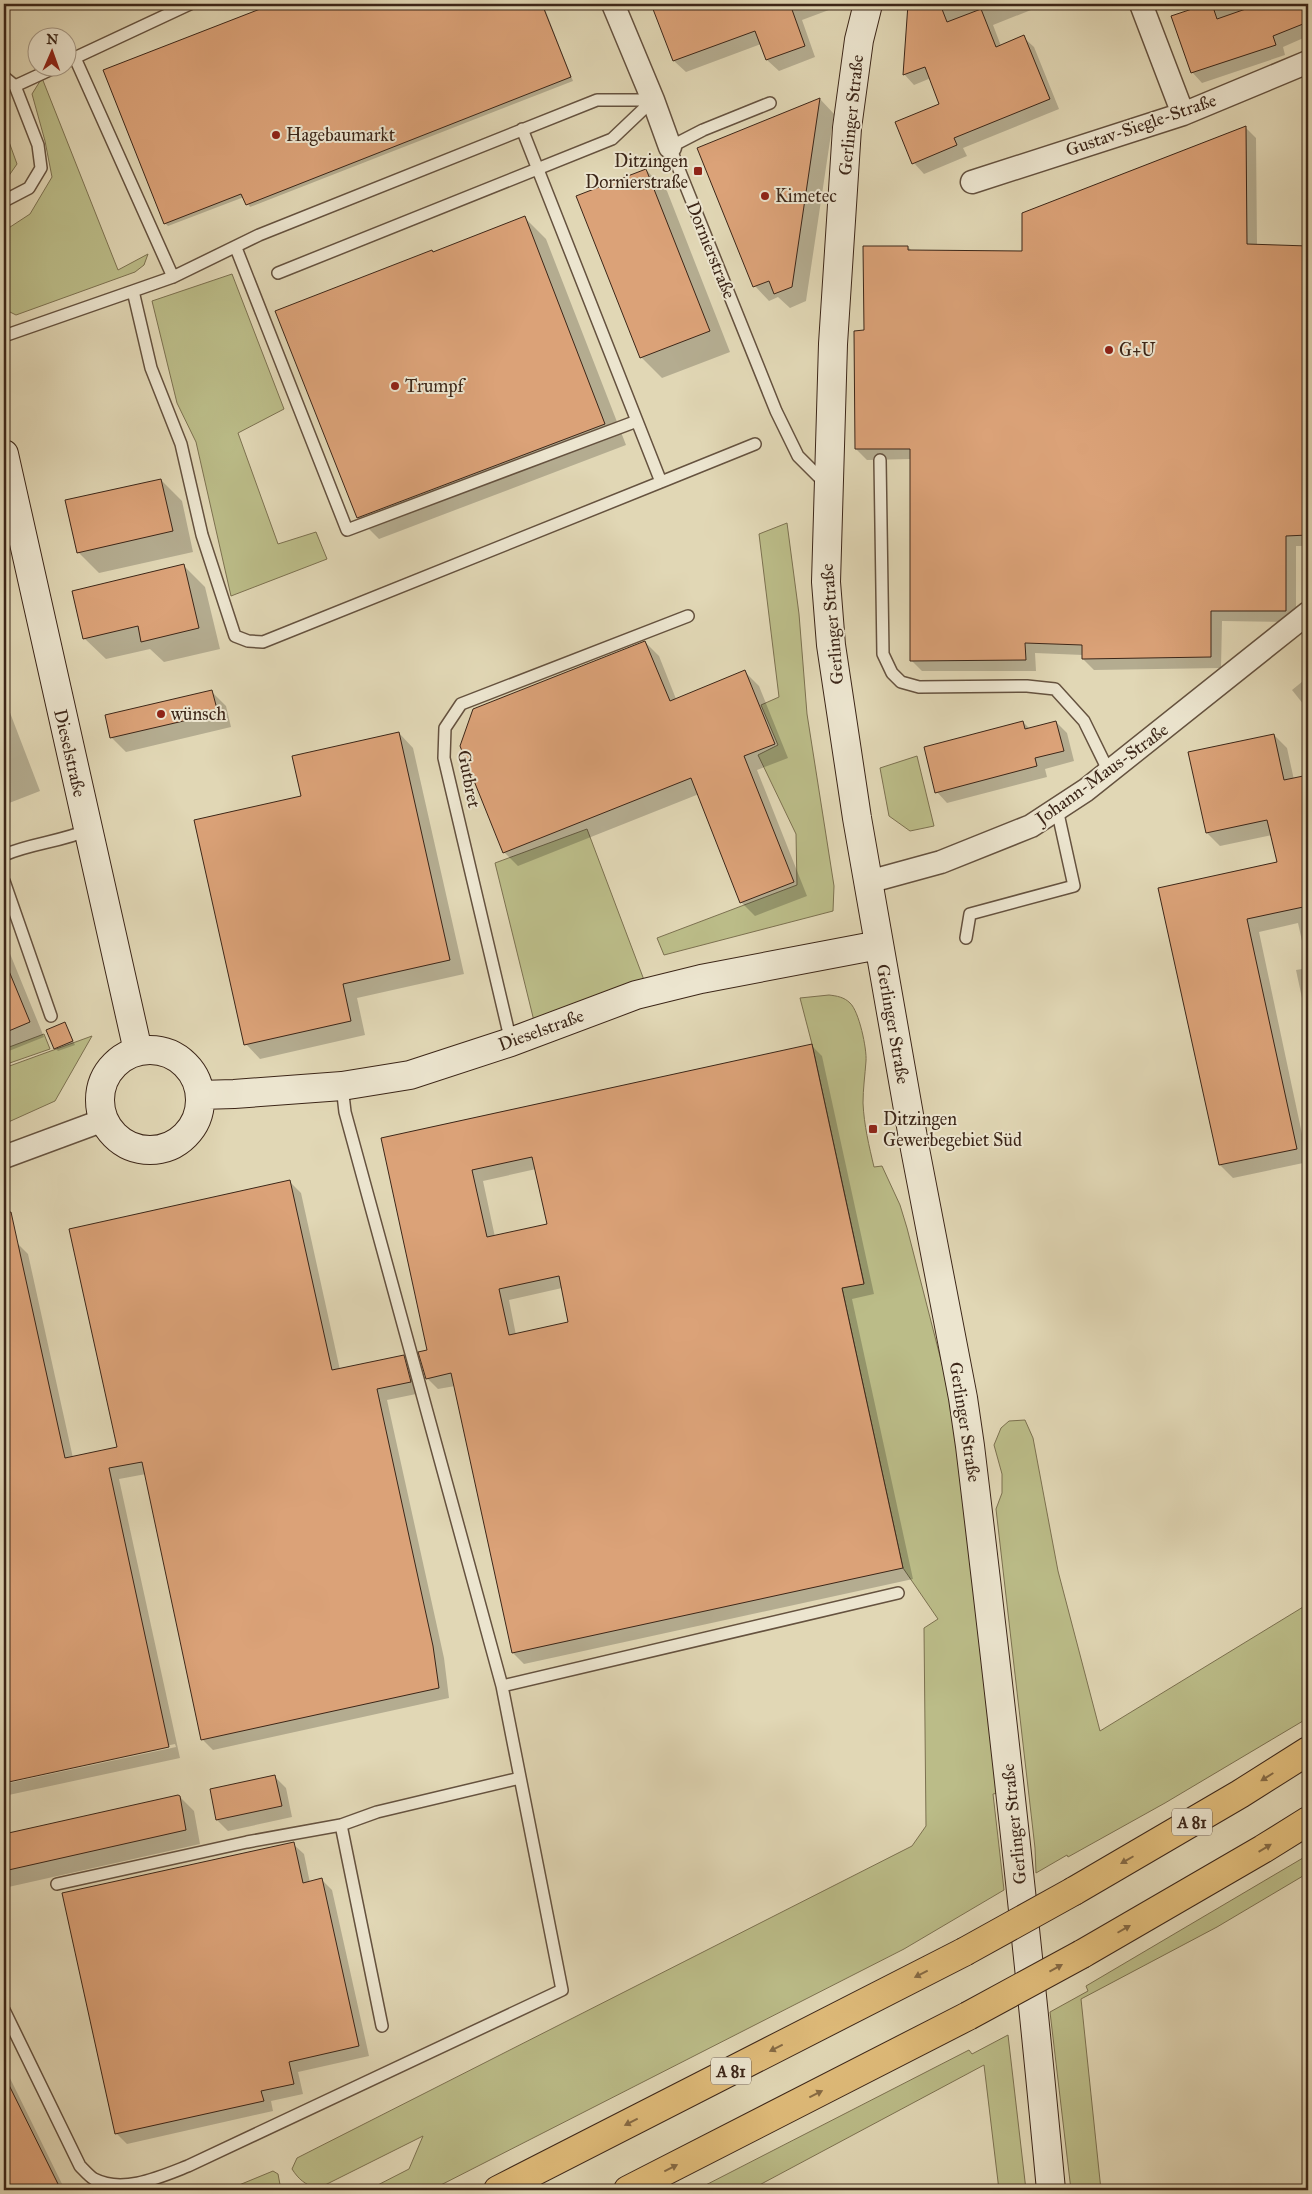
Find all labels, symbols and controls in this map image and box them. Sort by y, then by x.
north arrow [28,28,78,78]
text: N [46,31,59,48]
street label: Gerlinger Straße [834,54,869,177]
street label: Gustav-Siegle-Straße [1063,89,1220,162]
place label: Hagebaumarkt [286,124,396,147]
marker: Hagebaumarkt [270,129,282,141]
place label: Ditzingen Dornierstraße [585,150,688,193]
marker: Ditzingen Dornierstraße [692,165,704,177]
place label: Kimetec [775,185,837,207]
marker: Kimetec [759,190,771,202]
street label: Dornierstraße [681,198,741,302]
place label: G+U [1119,339,1156,361]
marker: G+U [1103,344,1115,356]
place label: Trumpf [405,375,466,397]
marker: Trumpf [389,380,401,392]
street label: Gerlinger Straße [816,563,849,685]
place label: wünsch [171,703,226,725]
street label: Dieselstraße [49,707,91,799]
marker: wünsch [155,708,167,720]
street label: Johann-Maus-Straße [1030,719,1173,831]
street label: Gutbret [453,748,485,810]
street label: Gerlinger Straße [871,962,914,1086]
street label: Dieselstraße [495,1004,587,1056]
place label: Ditzingen Gewerbegebiet Süd [883,1108,1022,1152]
marker: Ditzingen Gewerbegebiet Süd [867,1123,879,1135]
street label: Gerlinger Straße [944,1360,985,1484]
street label: Gerlinger Straße [997,1762,1032,1885]
one-way arrow [1260,1773,1273,1782]
road number: A 81 [1172,1808,1212,1835]
one-way arrow [1258,1844,1271,1853]
one-way arrow [1120,1855,1133,1864]
one-way arrow [1117,1925,1131,1934]
one-way arrow [1050,1963,1063,1972]
one-way arrow [913,1970,928,1978]
one-way arrow [769,2044,783,2052]
road number: A 81 [711,2058,751,2084]
one-way arrow [808,2090,823,2098]
one-way arrow [624,2118,639,2126]
one-way arrow [664,2164,678,2172]

